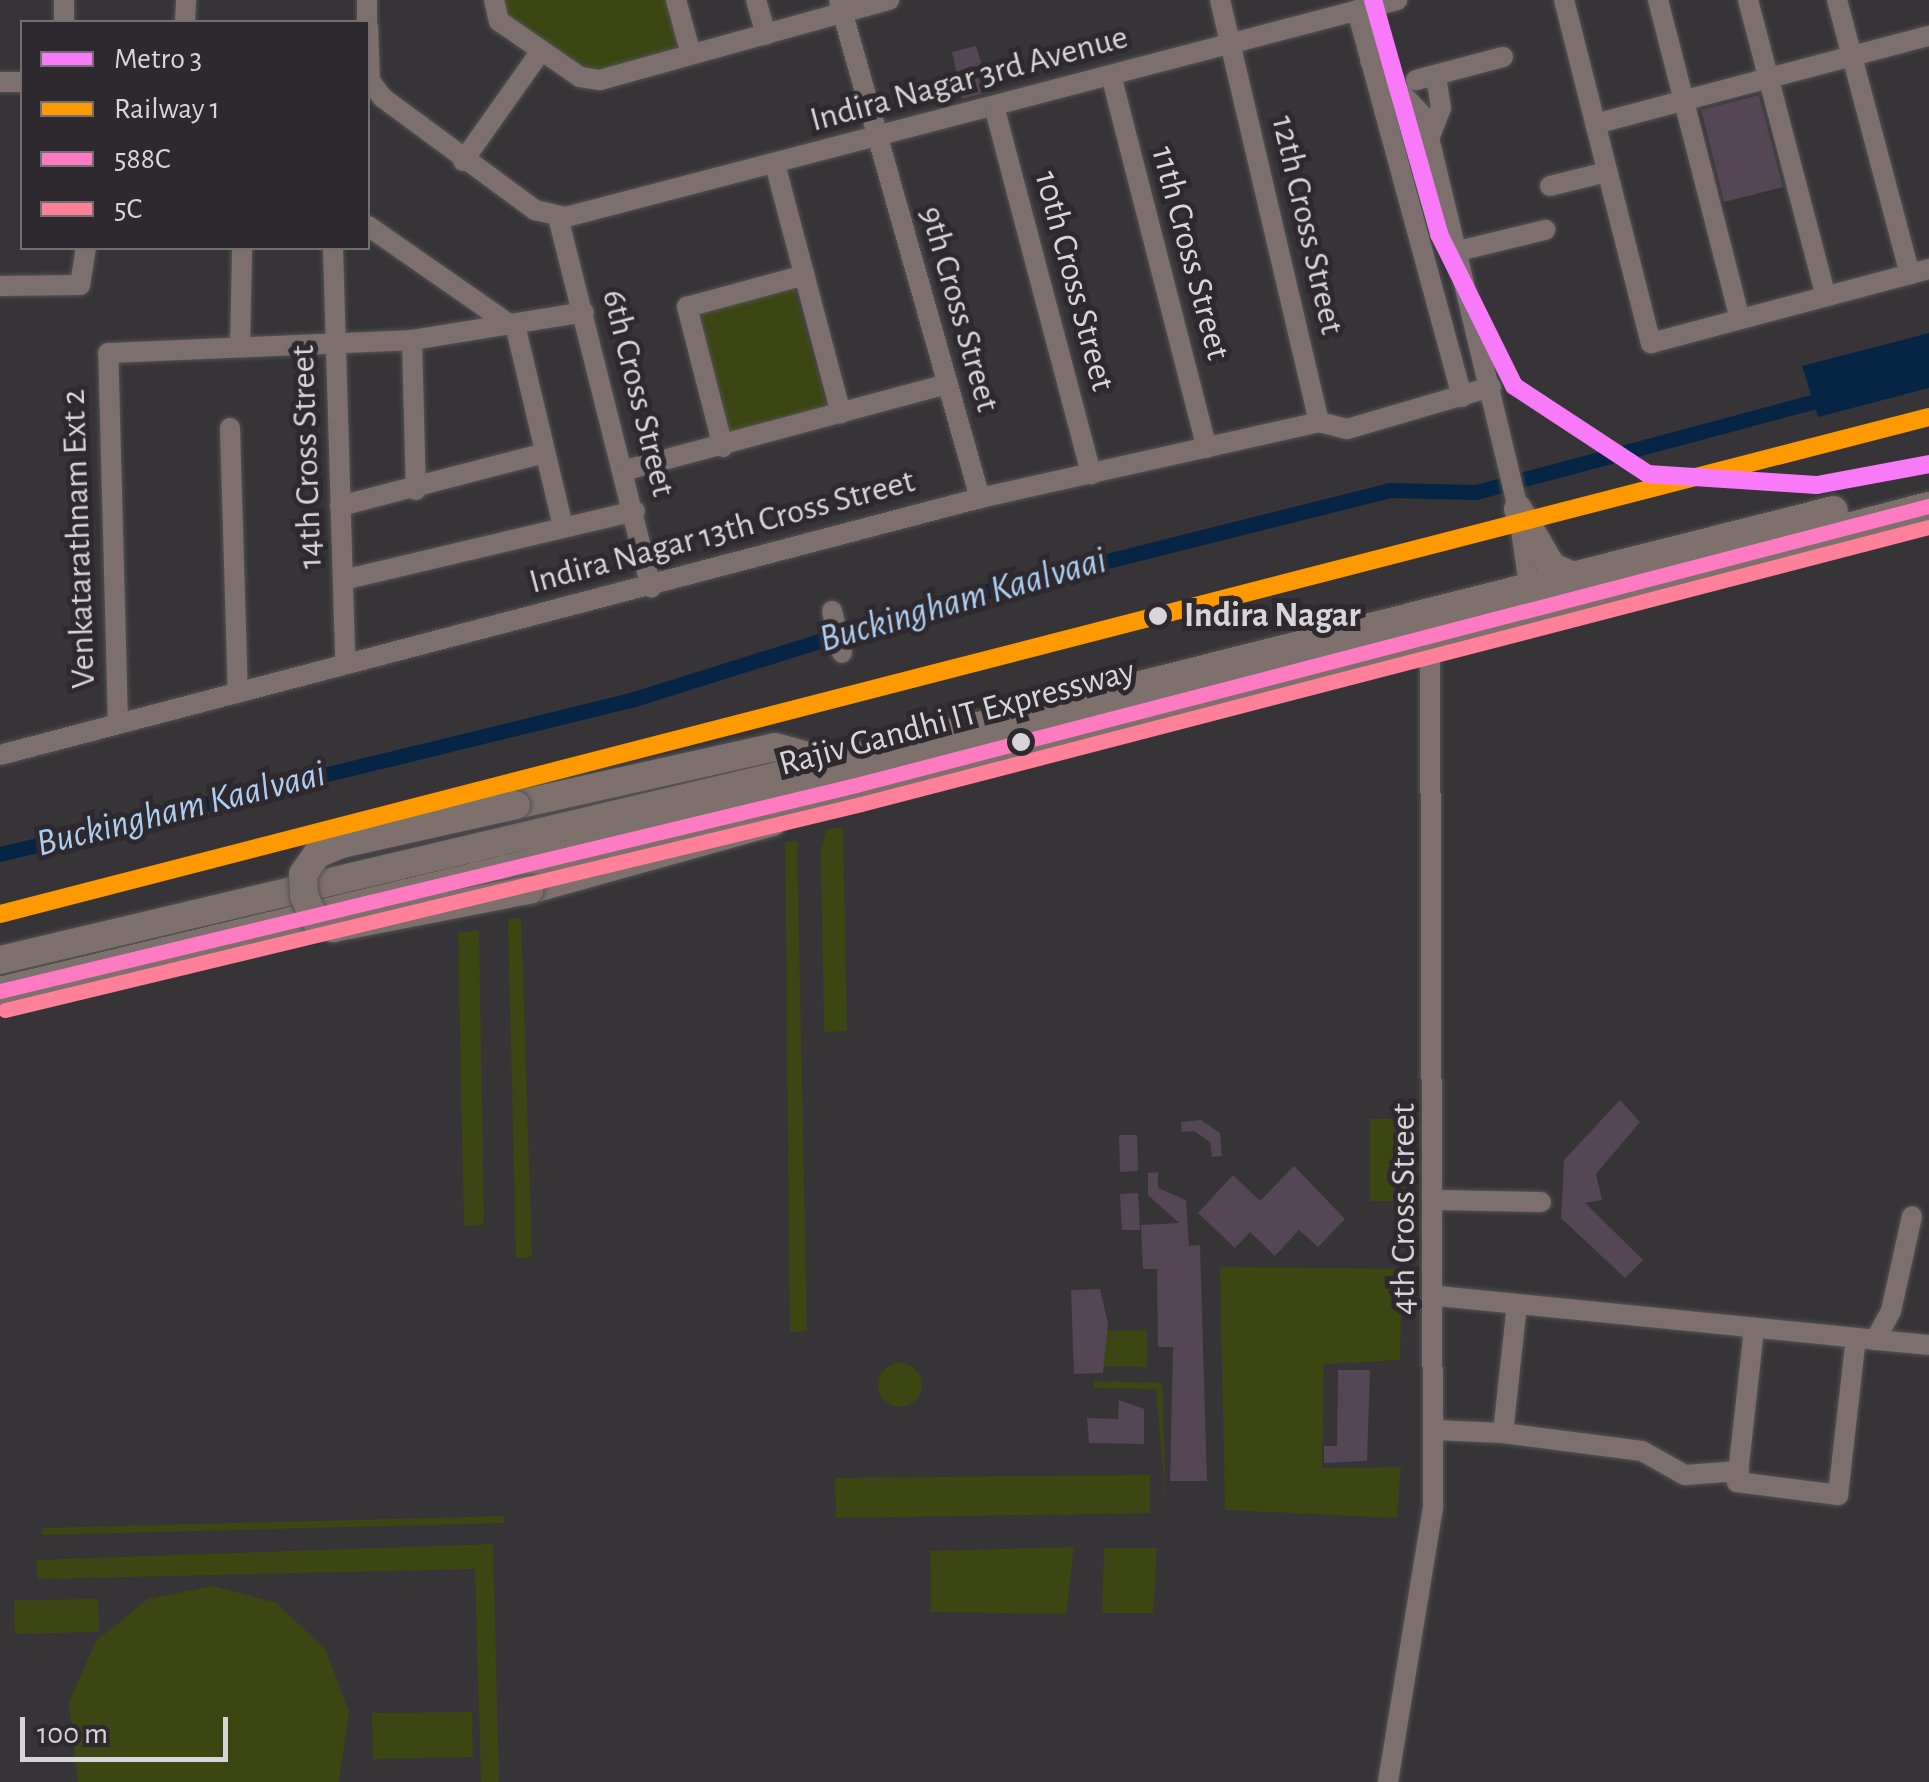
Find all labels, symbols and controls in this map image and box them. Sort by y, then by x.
street label: Indira Nagar 3rd Avenue [806,16,1132,142]
legend [20,20,370,250]
text: Metro 3 [114,44,202,74]
text: Railway 1 [114,94,220,124]
street label: 12th Cross Street [1261,112,1353,338]
street label: 11th Cross Street [1141,142,1239,364]
text: 588C [114,144,171,174]
street label: 10th Cross Street [1025,167,1123,395]
text: 5C [114,194,142,224]
street label: 9th Cross Street [910,202,1008,416]
street label: 6th Cross Street [592,285,684,501]
street label: 14th Cross Street [282,344,332,570]
street label: Venkatarathnam Ext 2 [53,389,105,689]
street label: Indira Nagar 13th Cross Street [525,460,919,604]
water label: Buckingham Kaalvaai [814,538,1112,664]
place label: Indira Nagar [1184,595,1361,637]
marker: Indira Nagar [1141,599,1175,633]
street label: Rajiv Gandhi IT Expressway [774,650,1140,786]
unlabelled marker [1011,732,1031,752]
water label: Buckingham Kaalvaai [32,752,330,868]
street label: 4th Cross Street [1383,1103,1425,1315]
scale bar [25,1697,232,1759]
text: 100 m [37,1719,108,1749]

